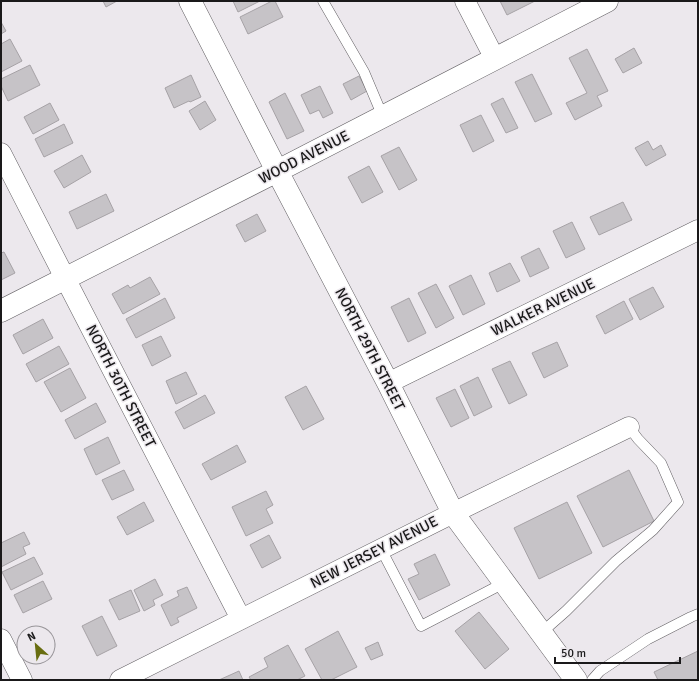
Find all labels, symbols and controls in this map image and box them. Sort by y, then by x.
street label: WOOD AVENUE [256,126,352,188]
street label: WALKER AVENUE [488,274,598,340]
street label: NORTH 29TH STREET [331,285,409,414]
street label: NORTH 30TH STREET [82,322,160,451]
street label: NEW JERSEY AVENUE [307,512,441,592]
north arrow [16,625,56,665]
text: N [25,629,38,644]
scale bar [555,639,680,665]
text: 50 m [561,646,586,661]

